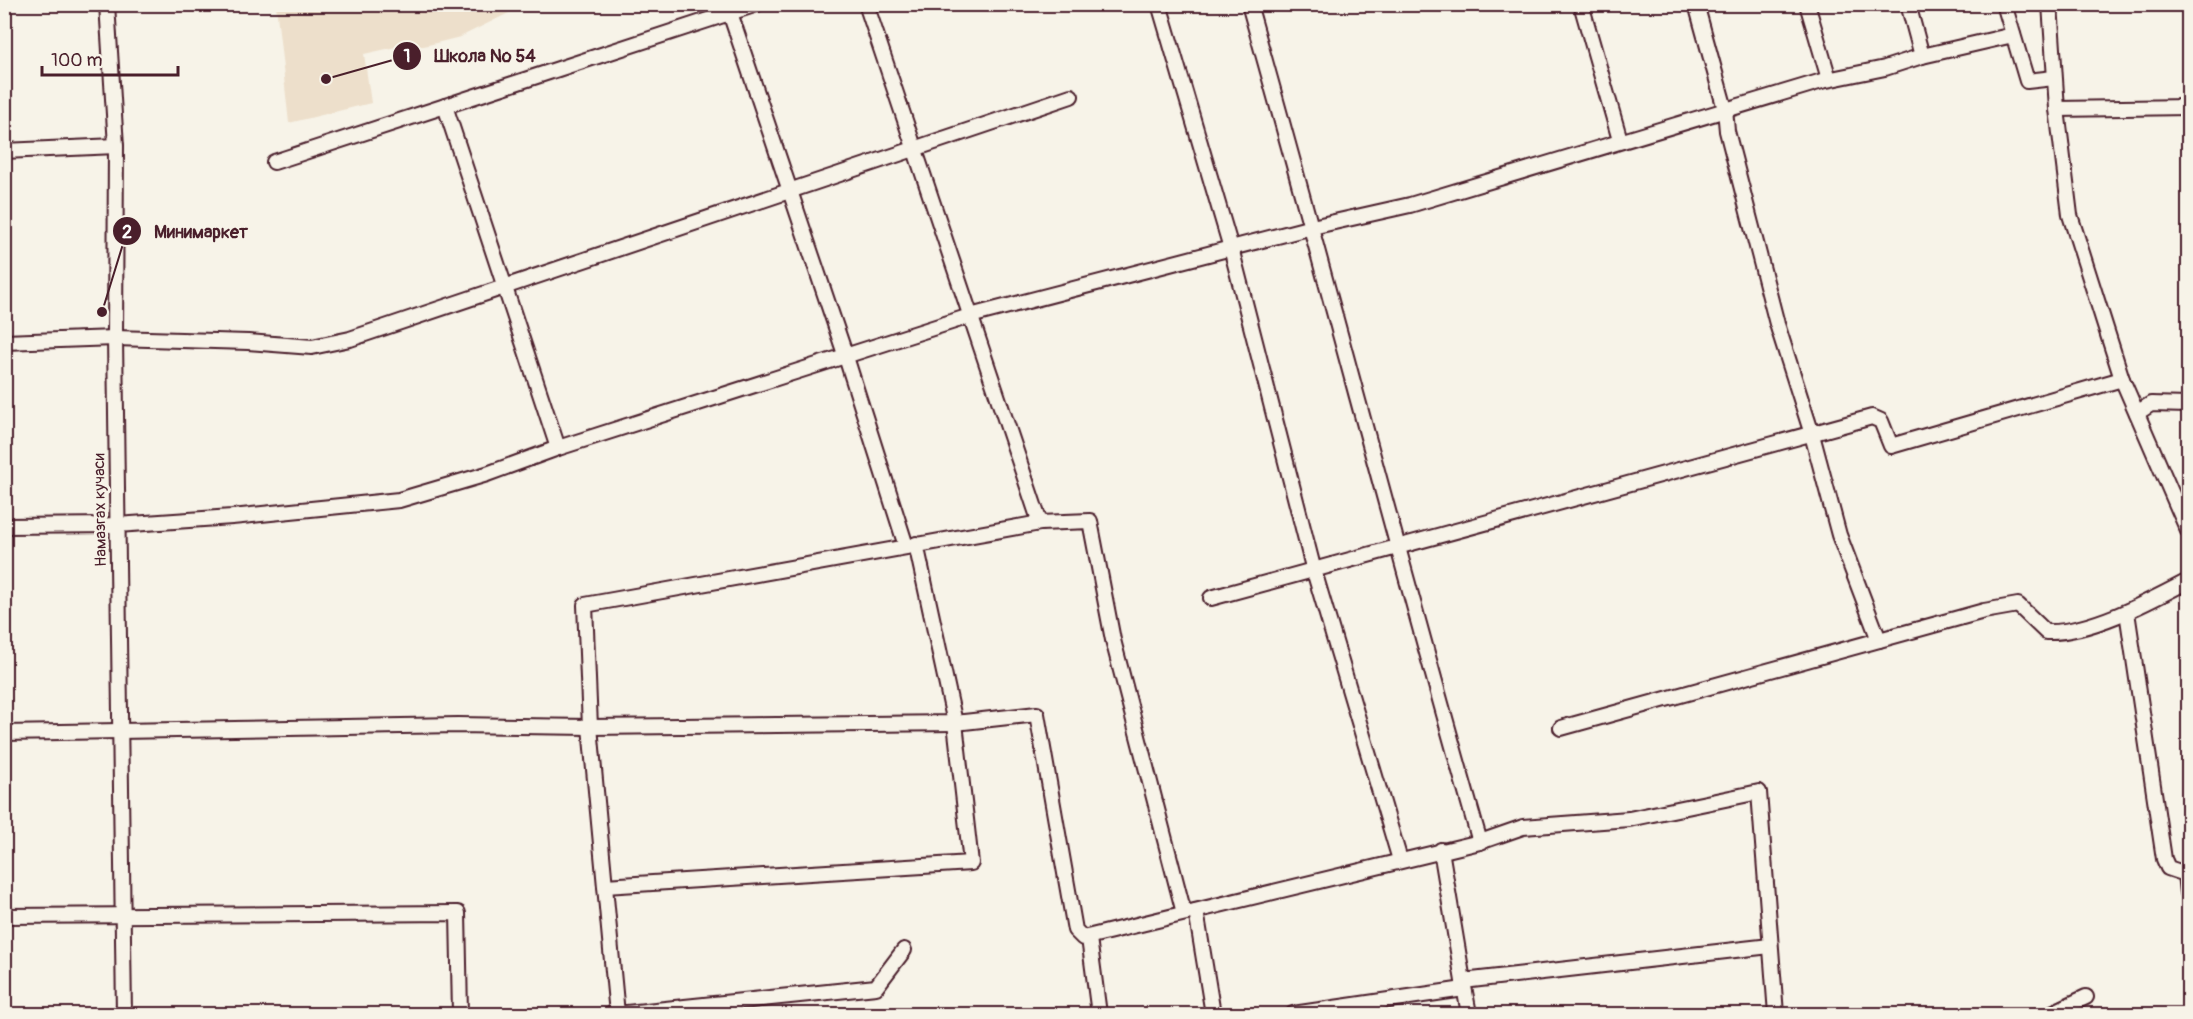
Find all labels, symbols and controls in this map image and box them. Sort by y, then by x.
callout: Школа № 54 [392,38,548,74]
scale bar [42,39,178,77]
text: 1 [403,45,411,68]
text: Школа № 54 [433,45,536,68]
text: 100 m [51,49,103,72]
callout: Минимаркет [112,213,260,249]
text: 2 [122,221,132,244]
text: Минимаркет [154,221,249,244]
street label: Намазгах кучаси [89,453,111,567]

